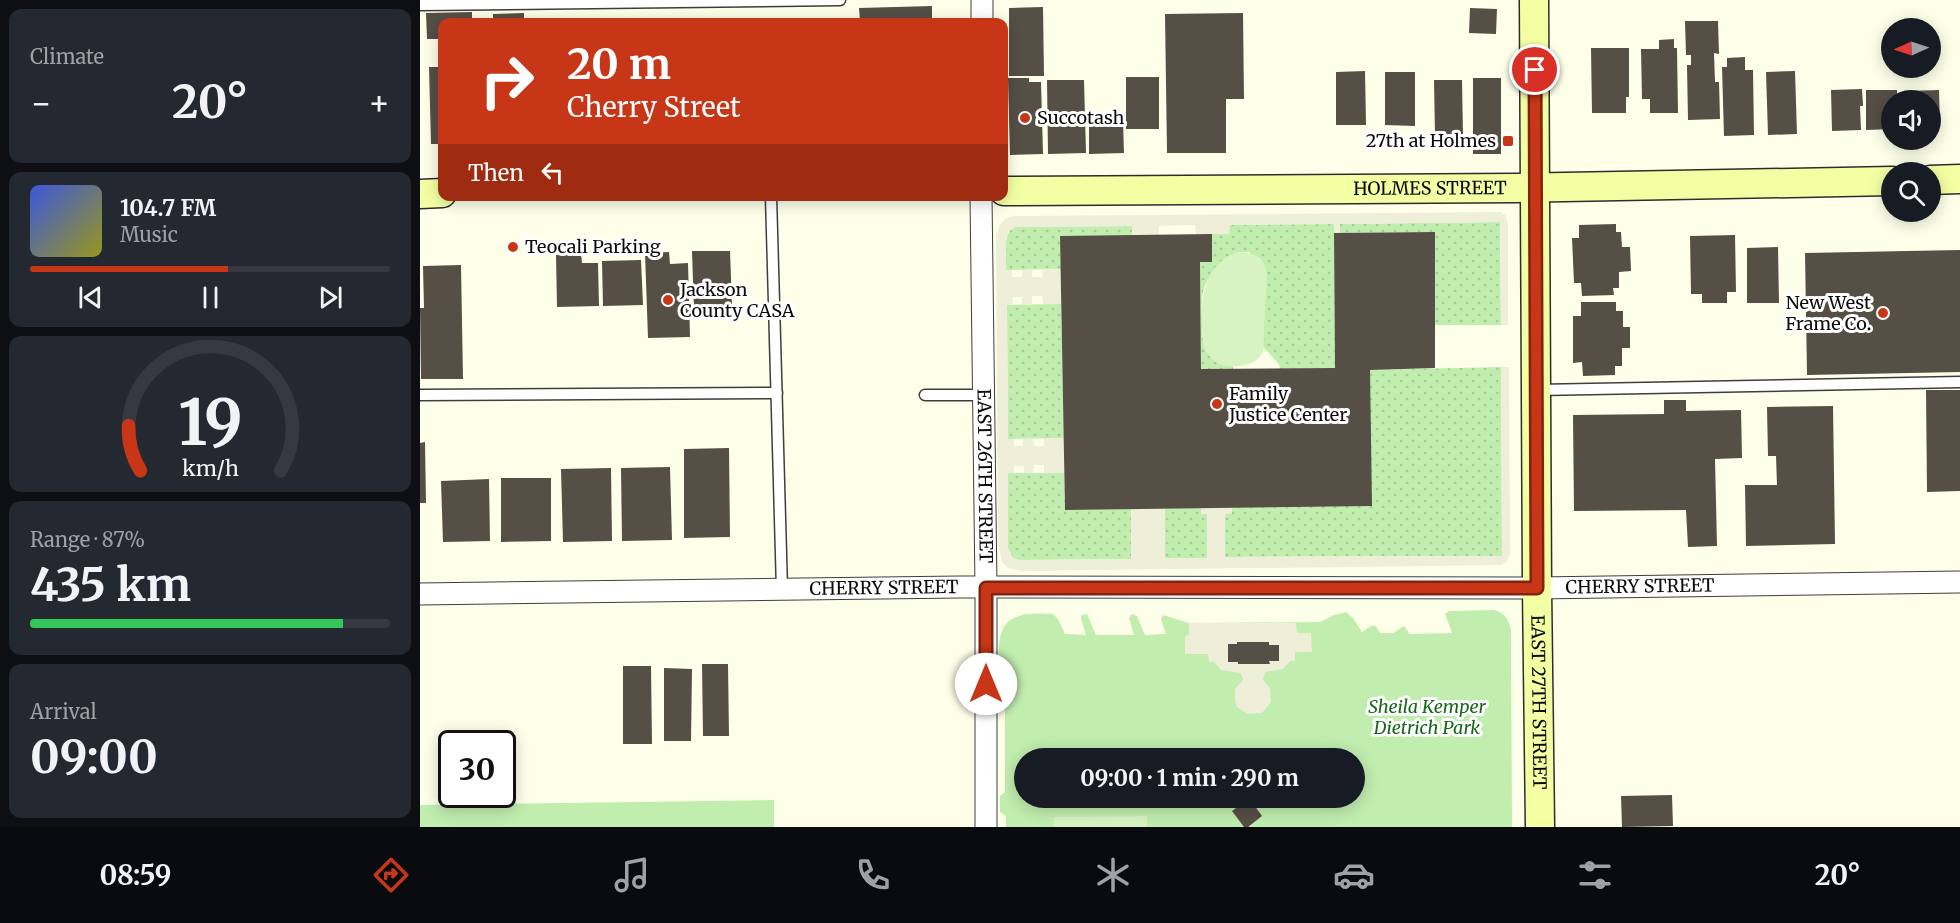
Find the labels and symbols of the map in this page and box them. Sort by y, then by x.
north arrow [1881,18,1941,78]
pin [1509,44,1560,95]
place label: Succotash [1037,106,1124,129]
marker: Succotash [1018,111,1032,125]
place label: 27th at Holmes [1366,129,1496,152]
marker: 27th at Holmes [1501,134,1515,148]
street label: HOLMES STREET [1353,176,1507,200]
place label: Teocali Parking [525,235,661,258]
marker: Teocali Parking [506,240,520,254]
place label: Jackson County CASA [679,278,795,322]
place label: New West Frame Co. [1785,291,1871,335]
marker: Jackson County CASA [661,293,675,307]
marker: New West Frame Co. [1876,306,1890,320]
place label: Family Justice Center [1228,382,1347,426]
street label: EAST 26TH STREET [972,389,998,564]
marker: Family Justice Center [1210,397,1224,411]
street label: CHERRY STREET [1565,573,1715,599]
street label: CHERRY STREET [809,575,959,600]
street label: EAST 27TH STREET [1526,614,1552,790]
position arrow [954,652,1018,716]
park label: Sheila Kemper Dietrich Park [1368,695,1487,739]
speed limit sign: 30 [438,730,516,808]

